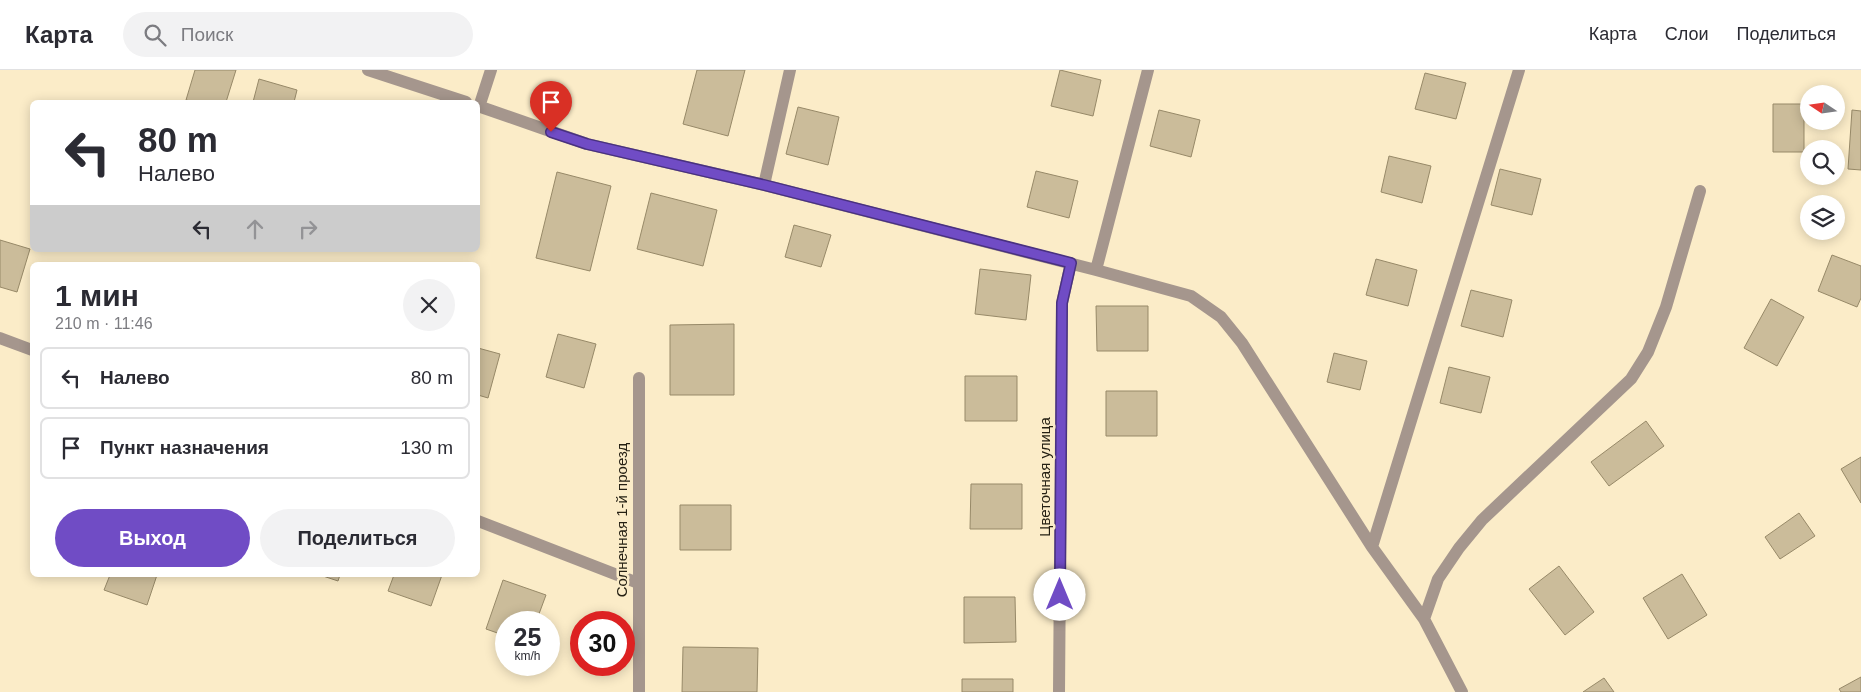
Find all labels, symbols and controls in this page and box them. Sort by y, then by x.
search box [123,12,473,57]
text: Карта [25,21,93,48]
icon: search [141,21,169,49]
text: Поиск [181,24,233,45]
text: Карта [1589,24,1637,44]
text: Слои [1665,24,1709,44]
text: Поделиться [1737,24,1836,44]
pin [530,81,572,132]
north arrow [1800,85,1845,130]
map controls [1800,85,1845,240]
icon: arrive [537,88,565,116]
icon: left [55,120,120,185]
text: 80 m [138,120,218,159]
button: search [1800,140,1845,185]
text: Налево [138,161,215,186]
button: layers [1800,195,1845,240]
icon: left [188,215,216,243]
icon: ahead [241,215,269,243]
icon: right [294,215,322,243]
text: 1 мин [55,279,139,312]
button: close [403,279,455,331]
text: 210 m · 11:46 [55,315,153,332]
icon: left [57,364,85,392]
text: Налево [100,367,170,388]
text: 80 m [411,367,453,388]
street label: Цветочная улица [1036,417,1053,537]
icon: arrive [57,434,85,462]
text: Пункт назначения [100,437,269,458]
text: 130 m [400,437,453,458]
street label: Солнечная 1-й проезд [613,443,630,597]
button: Выход [55,509,250,567]
button: Поделиться [260,509,455,567]
position arrow [1033,568,1085,620]
speed limit sign: 30 [570,611,635,676]
text: 25 [514,623,541,651]
text: km/h [514,649,541,663]

